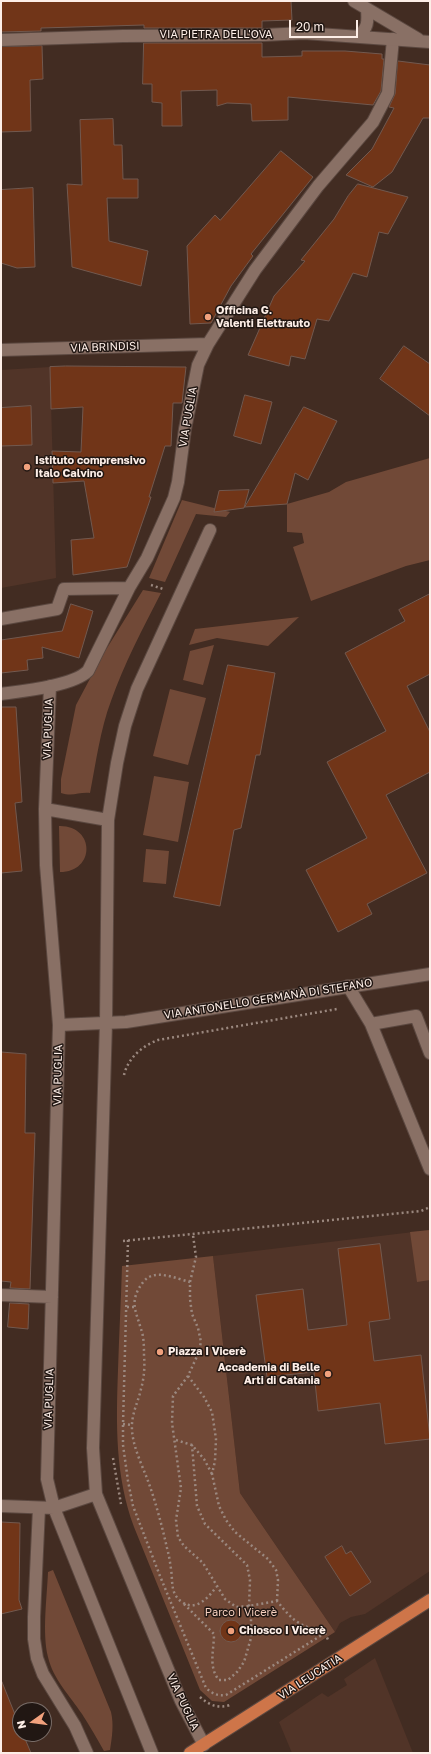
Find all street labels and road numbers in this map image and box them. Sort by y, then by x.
street label: VIA PIETRA DELL'OVA [160,28,272,42]
street label: VIA BRINDISI [70,339,140,355]
street label: VIA PUGLIA [176,386,200,448]
street label: VIA PUGLIA [40,698,56,760]
street label: VIA ANTONELLO GERMANÀ DI STEFANO [163,976,373,1022]
street label: VIA PUGLIA [51,1044,65,1106]
street label: VIA PUGLIA [41,1368,57,1430]
street label: VIA LEUCATIA [276,1651,344,1703]
street label: VIA PUGLIA [164,1672,202,1732]

